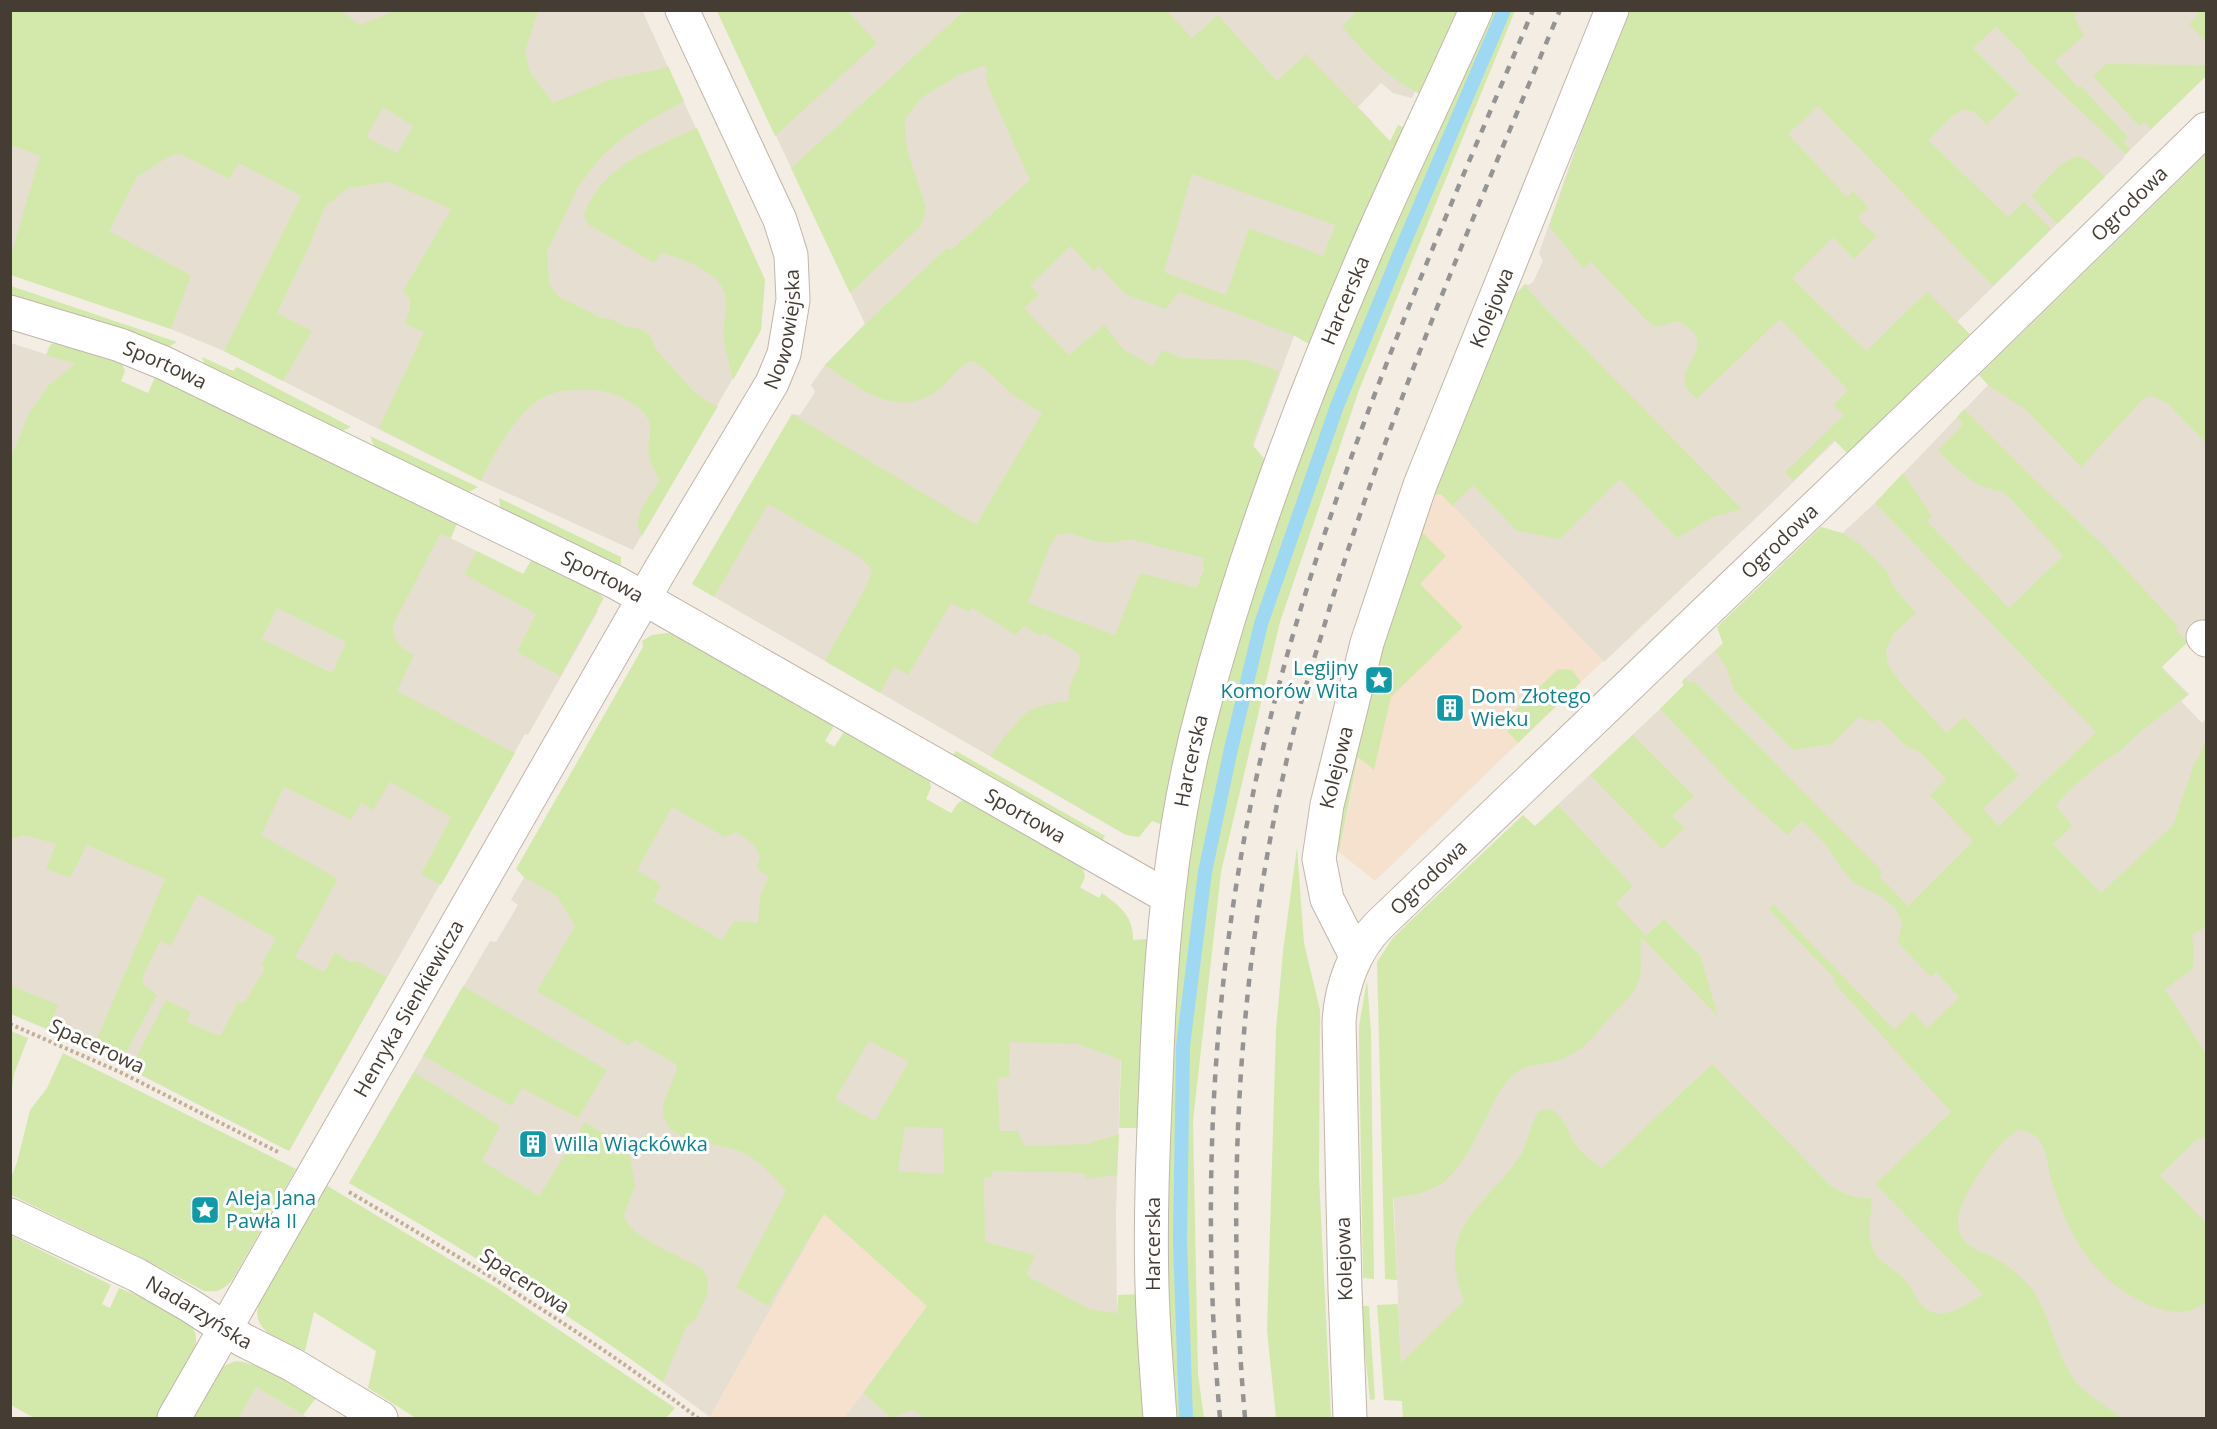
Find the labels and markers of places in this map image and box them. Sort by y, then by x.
place label: Legijny Komorów Wita [1221,654,1359,704]
place icon: Legijny Komorów Wita [1363,664,1395,696]
place label: Dom Złotego Wieku [1471,682,1591,732]
building icon: Dom Złotego Wieku [1434,692,1466,724]
building icon: Willa Wiąckówka [517,1128,549,1160]
place label: Willa Wiąckówka [554,1130,708,1157]
place label: Aleja Jana Pawła II [226,1184,316,1234]
place icon: Aleja Jana Pawła II [189,1194,221,1226]

